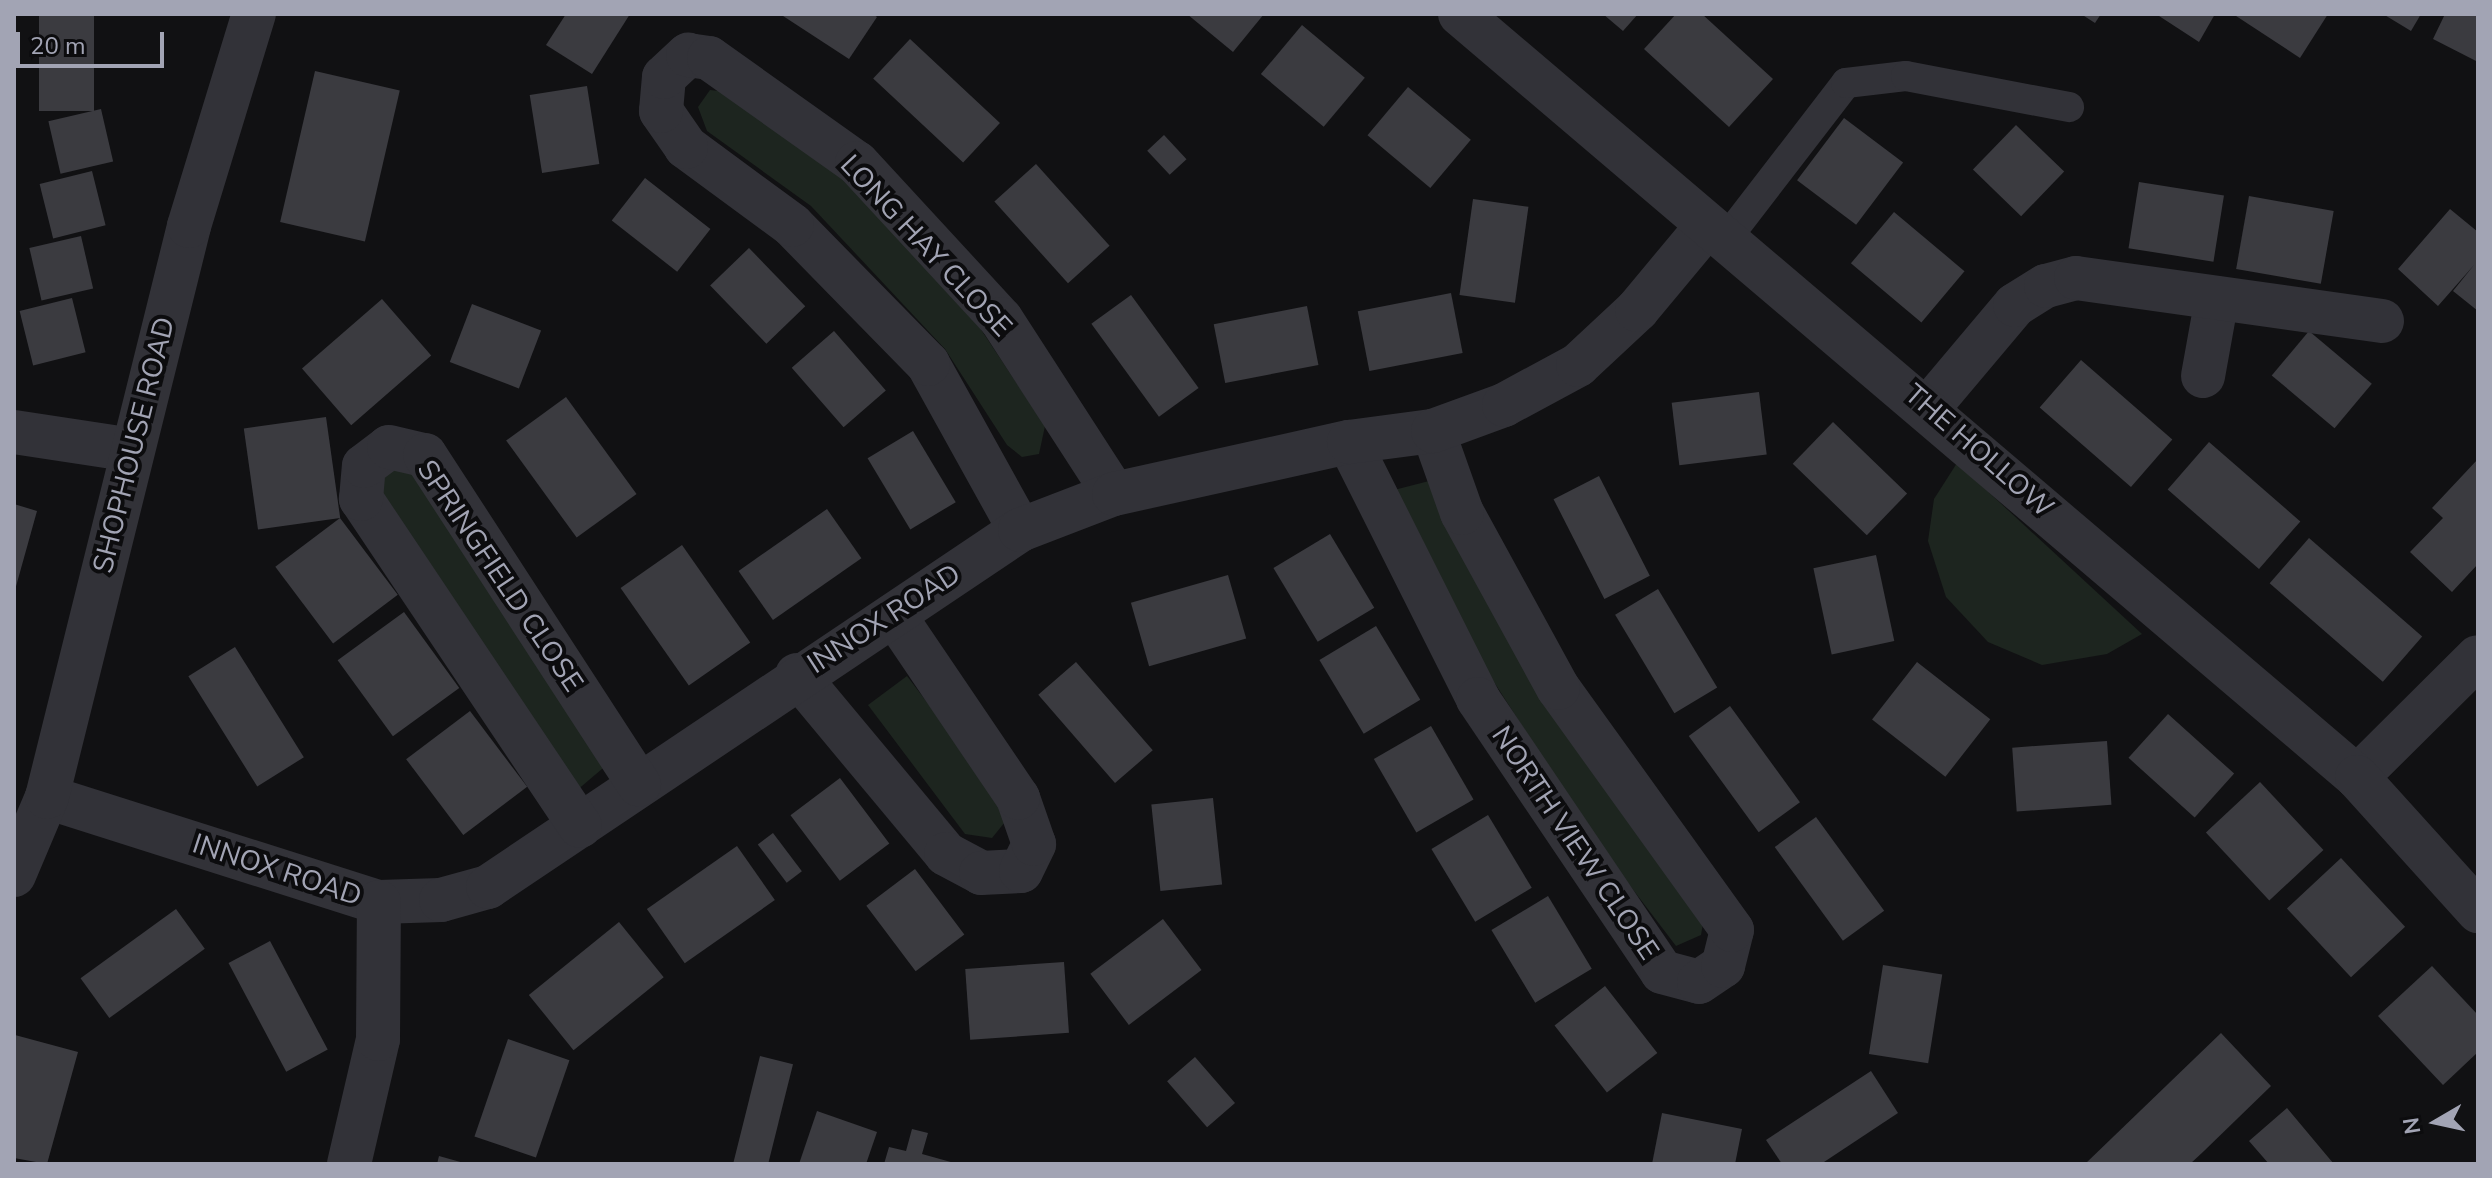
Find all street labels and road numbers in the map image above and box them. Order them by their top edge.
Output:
street label: LONG HAY CLOSE [833,148,1019,344]
street label: SHOPHOUSE ROAD [86,314,182,576]
street label: THE HOLLOW [1898,377,2060,525]
street label: SPRINGFIELD CLOSE [410,454,590,698]
street label: INNOX ROAD [801,557,967,681]
street label: NORTH VIEW CLOSE [1484,720,1666,966]
street label: INNOX ROAD [188,827,366,913]

